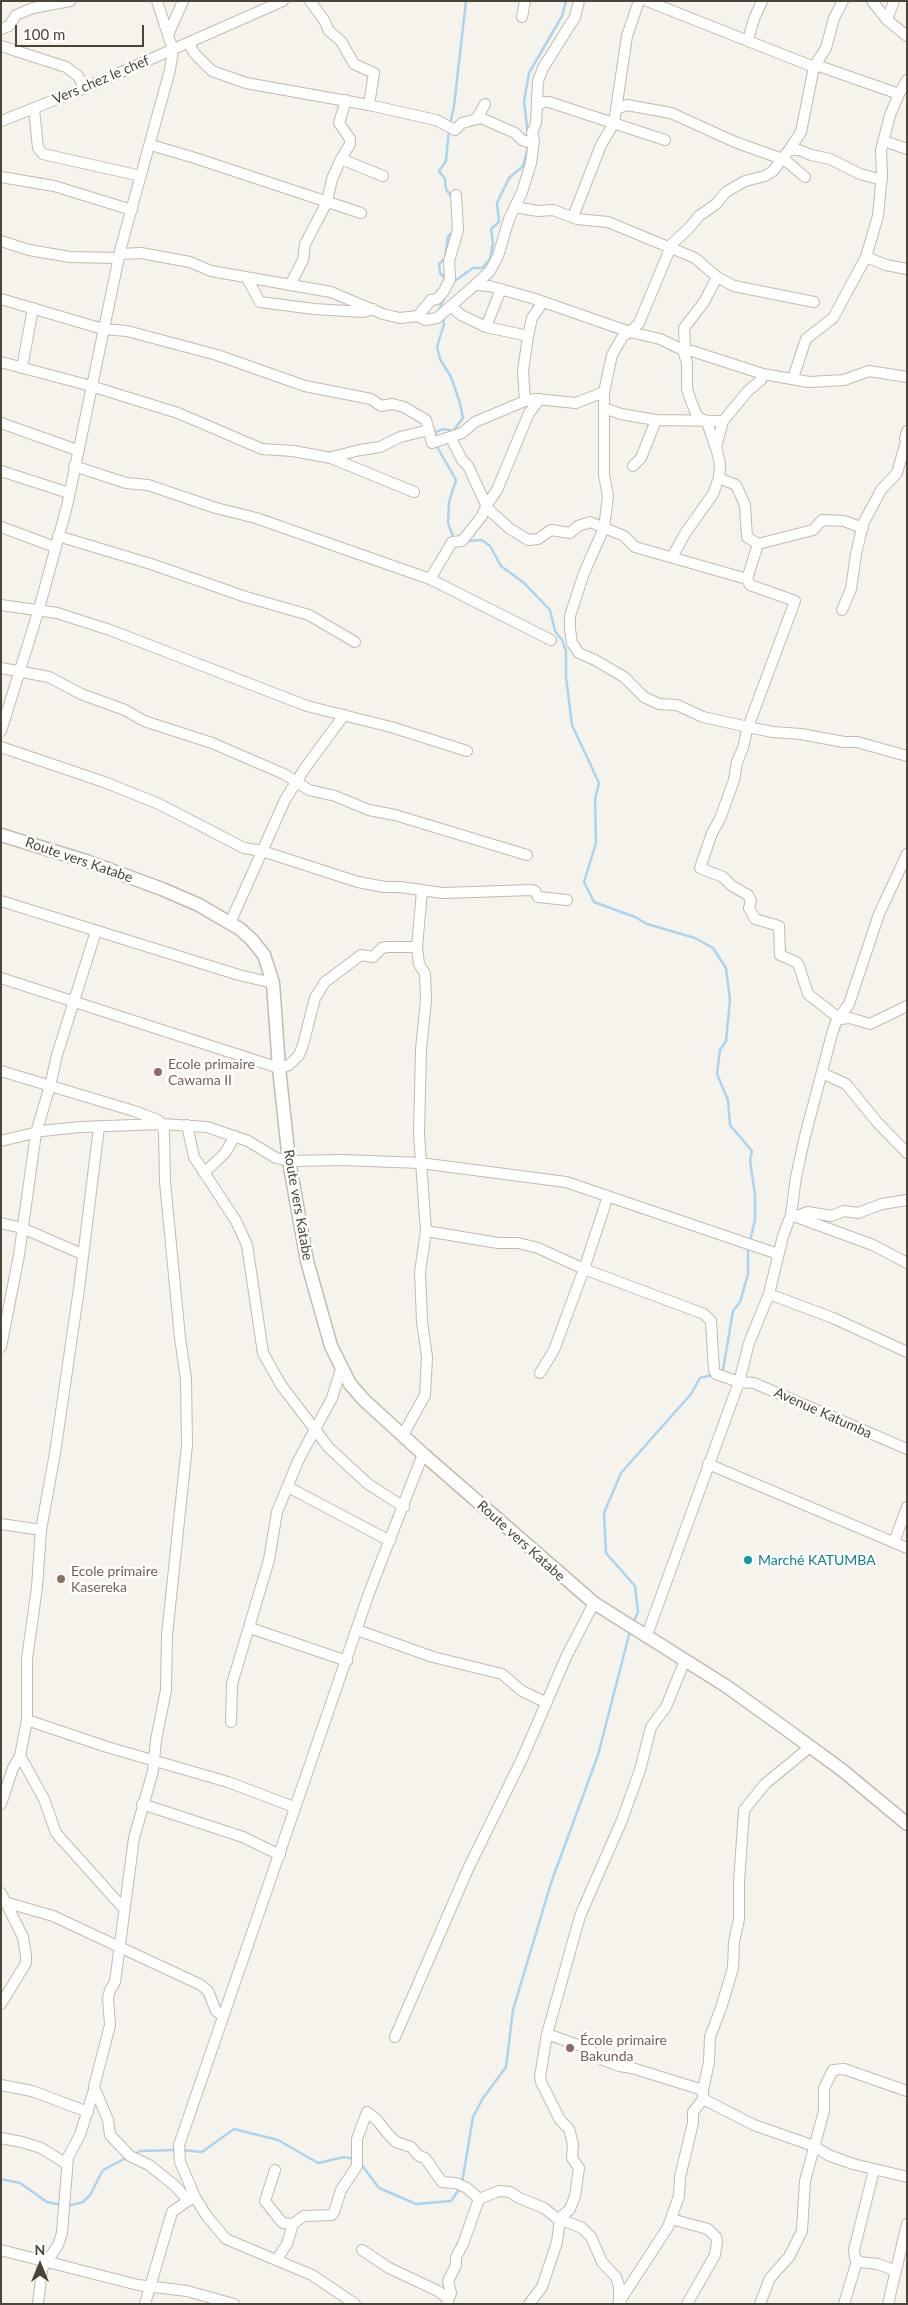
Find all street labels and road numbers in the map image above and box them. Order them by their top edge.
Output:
street label: Vers chez le chef [50,52,152,108]
street label: Route vers Katabe [23,834,135,886]
street label: Route vers Katabe [280,1148,316,1262]
street label: Avenue Katumba [772,1384,874,1442]
street label: Route vers Katabe [474,1497,568,1585]

